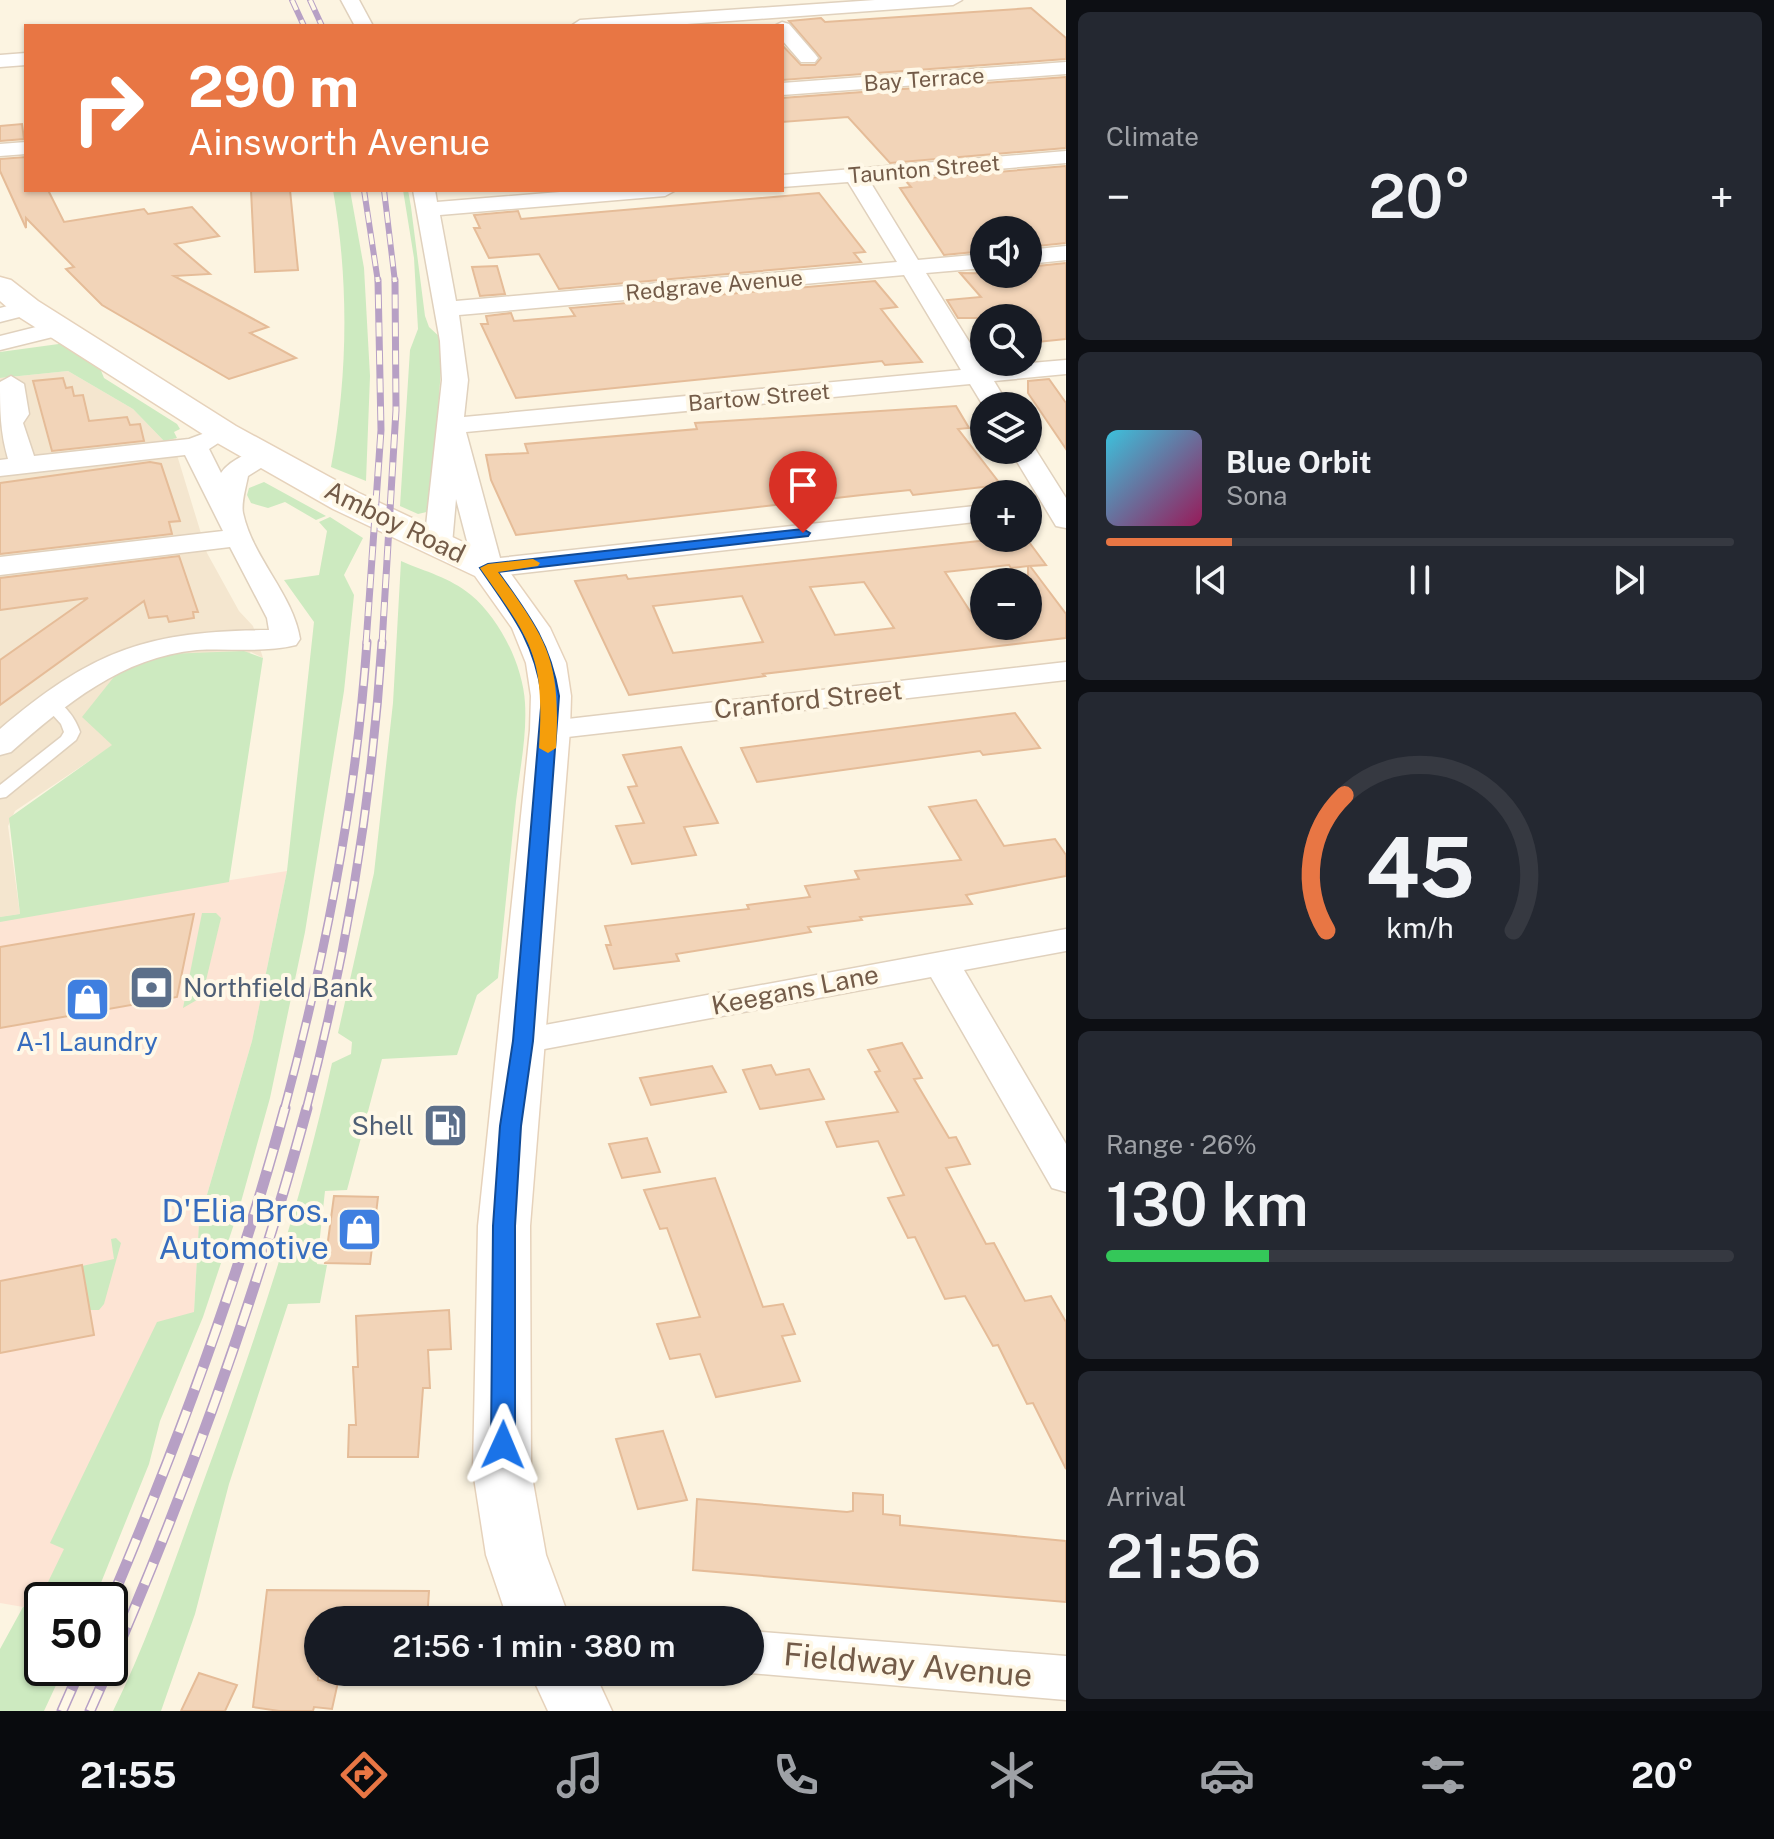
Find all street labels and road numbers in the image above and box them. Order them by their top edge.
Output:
street label: Bay Terrace [863,62,985,96]
street label: Taunton Street [847,149,1001,189]
street label: Redgrave Avenue [624,264,804,306]
street label: Bartow Street [687,378,831,416]
street label: Amboy Road [320,474,471,569]
street label: Cranford Street [712,674,904,725]
street label: Keegans Lane [709,958,881,1021]
street label: Fieldway Avenue [782,1635,1034,1694]

